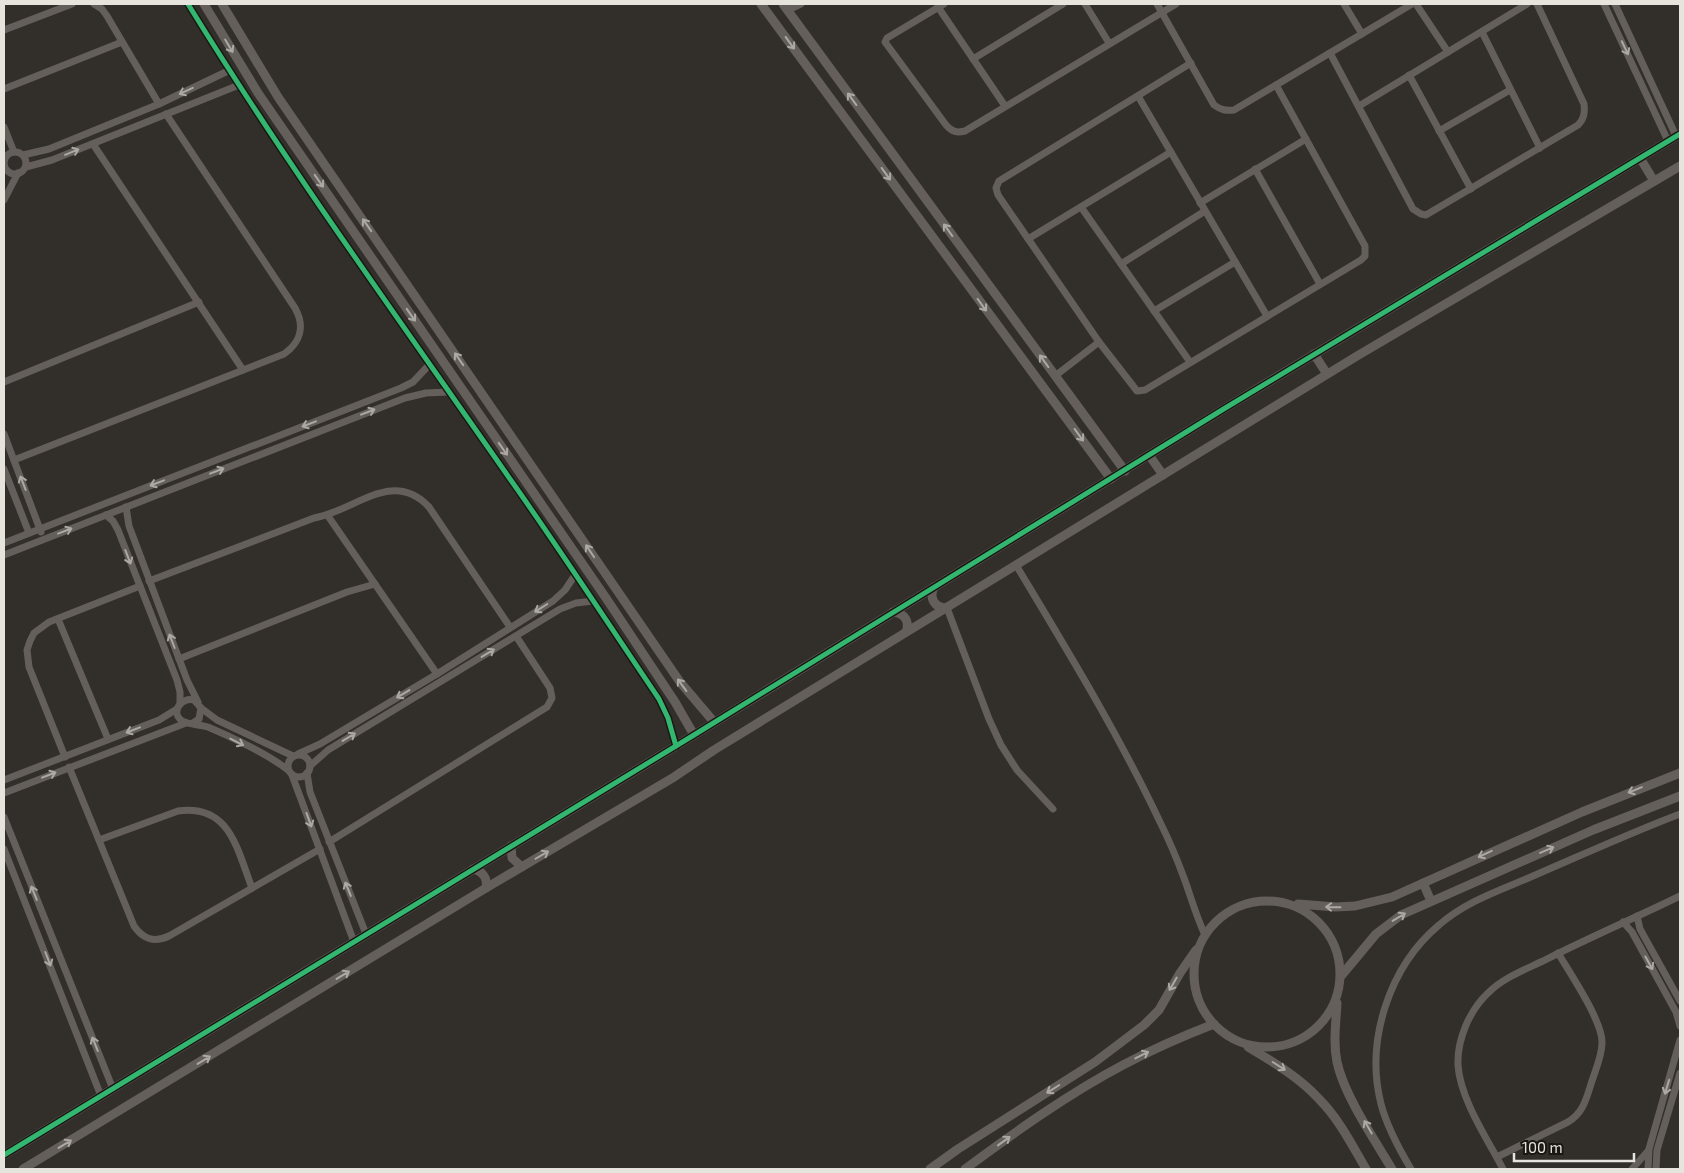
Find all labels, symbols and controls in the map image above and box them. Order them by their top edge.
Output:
one-way arrow [784,36,795,49]
one-way arrow [224,38,234,52]
one-way arrow [1621,40,1630,55]
one-way arrow [179,87,194,96]
one-way arrow [847,92,857,106]
one-way arrow [64,147,79,156]
one-way arrow [881,167,891,181]
one-way arrow [313,174,324,188]
one-way arrow [362,218,372,232]
one-way arrow [942,224,953,237]
one-way arrow [977,298,988,311]
one-way arrow [406,308,416,322]
one-way arrow [454,352,464,366]
one-way arrow [1039,354,1049,368]
one-way arrow [360,407,375,417]
one-way arrow [301,421,316,430]
one-way arrow [1074,428,1084,442]
one-way arrow [498,442,508,456]
one-way arrow [209,466,224,476]
one-way arrow [18,476,27,492]
one-way arrow [150,479,165,489]
one-way arrow [58,525,73,534]
one-way arrow [585,544,595,558]
one-way arrow [124,549,134,564]
one-way arrow [534,603,548,614]
one-way arrow [167,634,176,649]
one-way arrow [481,647,495,657]
one-way arrow [677,678,687,692]
one-way arrow [397,690,411,700]
one-way arrow [126,726,141,735]
one-way arrow [342,732,356,743]
one-way arrow [230,737,245,747]
one-way arrow [41,770,56,780]
one-way arrow [1628,786,1643,796]
one-way arrow [305,812,314,827]
one-way arrow [1539,845,1554,855]
one-way arrow [534,850,548,860]
one-way arrow [1478,850,1493,860]
one-way arrow [343,882,352,897]
one-way arrow [29,886,38,901]
one-way arrow [1326,902,1342,911]
one-way arrow [1392,911,1406,921]
one-way arrow [44,952,53,967]
one-way arrow [1645,955,1654,970]
one-way arrow [335,970,349,980]
one-way arrow [1168,977,1178,992]
one-way arrow [89,1036,98,1051]
one-way arrow [1134,1050,1149,1059]
one-way arrow [196,1054,210,1064]
one-way arrow [1271,1061,1285,1071]
one-way arrow [1661,1079,1671,1095]
one-way arrow [1046,1085,1060,1095]
one-way arrow [1362,1120,1372,1135]
scale bar [1514,1130,1634,1162]
one-way arrow [997,1136,1011,1146]
one-way arrow [57,1138,71,1148]
text: 100 m [1522,1138,1563,1156]

